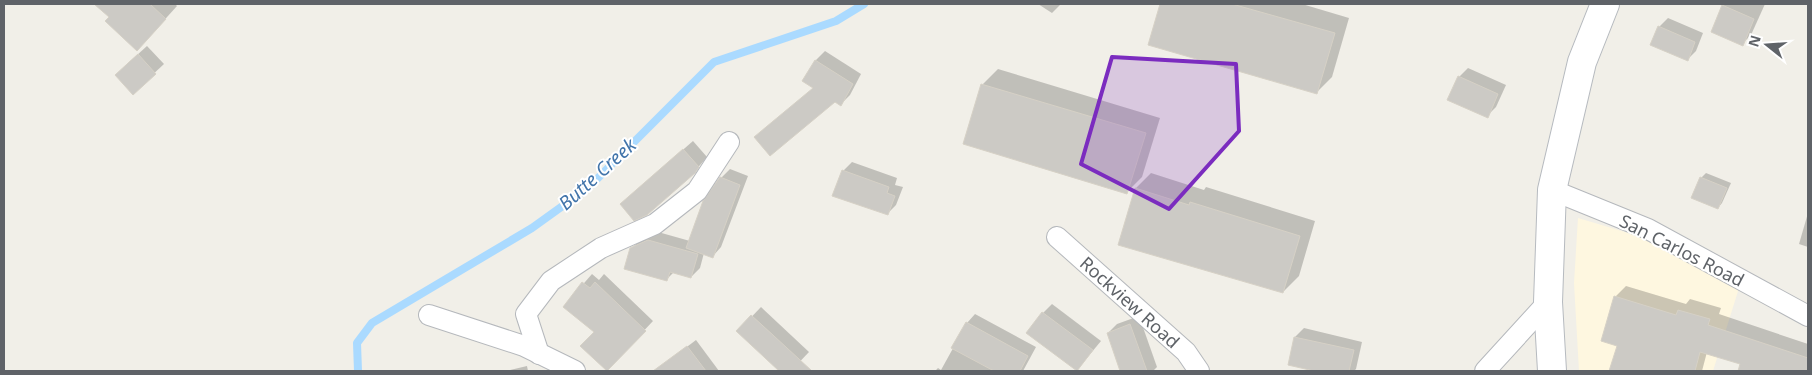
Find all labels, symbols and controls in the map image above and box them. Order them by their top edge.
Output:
north arrow [1742,20,1792,70]
text: N [1743,33,1765,49]
water label: Butte Creek [553,132,642,216]
street label: San Carlos Road [1616,208,1748,292]
street label: Rockview Road [1075,251,1185,353]

